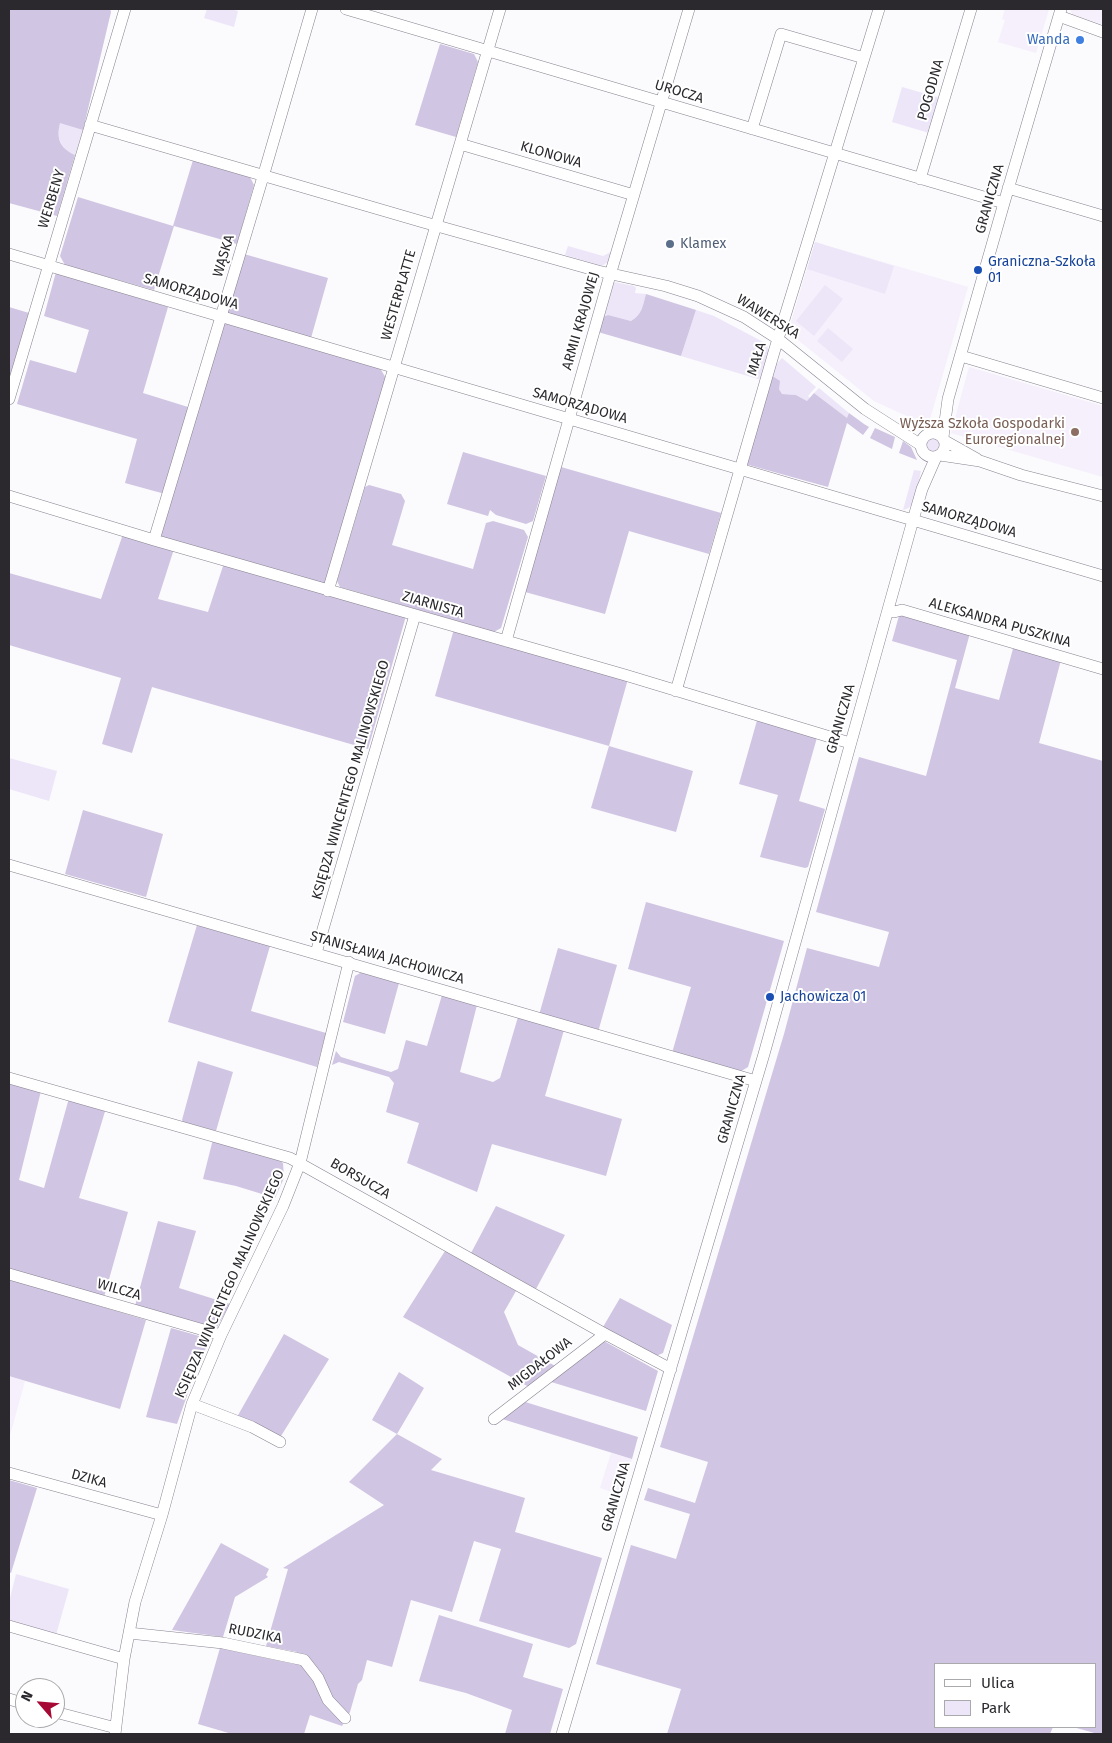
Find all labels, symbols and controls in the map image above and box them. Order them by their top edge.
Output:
place label: Wanda [1027,32,1070,48]
marker: Wanda [1074,34,1086,46]
street label: POGODNA [914,57,948,123]
street label: UROCZA [652,77,706,107]
street label: KLONOWA [518,138,584,172]
street label: GRANICZNA [972,162,1008,236]
street label: WERBENY [35,167,69,231]
street label: WĄSKA [210,233,238,279]
place label: Klamex [680,236,726,252]
marker: Klamex [664,238,676,250]
street label: WESTERPLATTE [378,248,420,342]
place label: Graniczna-Szkoła 01 [988,254,1096,286]
marker: Graniczna-Szkoła 01 [972,264,984,276]
street label: SAMORZĄDOWA [142,270,240,314]
street label: ARMII KRAJOWEJ [559,270,603,372]
street label: WAWERSKA [733,291,803,343]
street label: MAŁA [744,340,770,378]
street label: SAMORZĄDOWA [531,384,629,428]
place label: Wyższa Szkoła Gospodarki Euroregionalnej [900,416,1065,448]
marker: Wyższa Szkoła Gospodarki Euroregionalnej [1069,426,1081,438]
street label: SAMORZĄDOWA [920,498,1018,542]
street label: ZIARNISTA [400,588,466,622]
street label: ALEKSANDRA PUSZKINA [927,595,1073,651]
street label: KSIĘDZA WINCENTEGO MALINOWSKIEGO [309,658,393,902]
street label: GRANICZNA [823,682,859,756]
street label: STANISŁAWA JACHOWICZA [308,928,466,988]
place label: Jachowicza 01 [780,989,866,1005]
marker: Jachowicza 01 [764,991,776,1003]
street label: GRANICZNA [714,1072,750,1146]
street label: BORSUCZA [327,1155,393,1203]
street label: KSIĘDZA WINCENTEGO MALINOWSKIEGO [172,1167,288,1401]
street label: WILCZA [95,1276,143,1304]
street label: MIGDAŁOWA [505,1334,575,1394]
street label: GRANICZNA [598,1460,634,1534]
street label: DZIKA [69,1466,109,1492]
street label: RUDZIKA [227,1621,283,1647]
legend [934,1663,1097,1728]
text: Ulica [981,1674,1015,1692]
north arrow [15,1678,65,1728]
text: N [17,1688,37,1704]
text: Park [981,1699,1011,1717]

